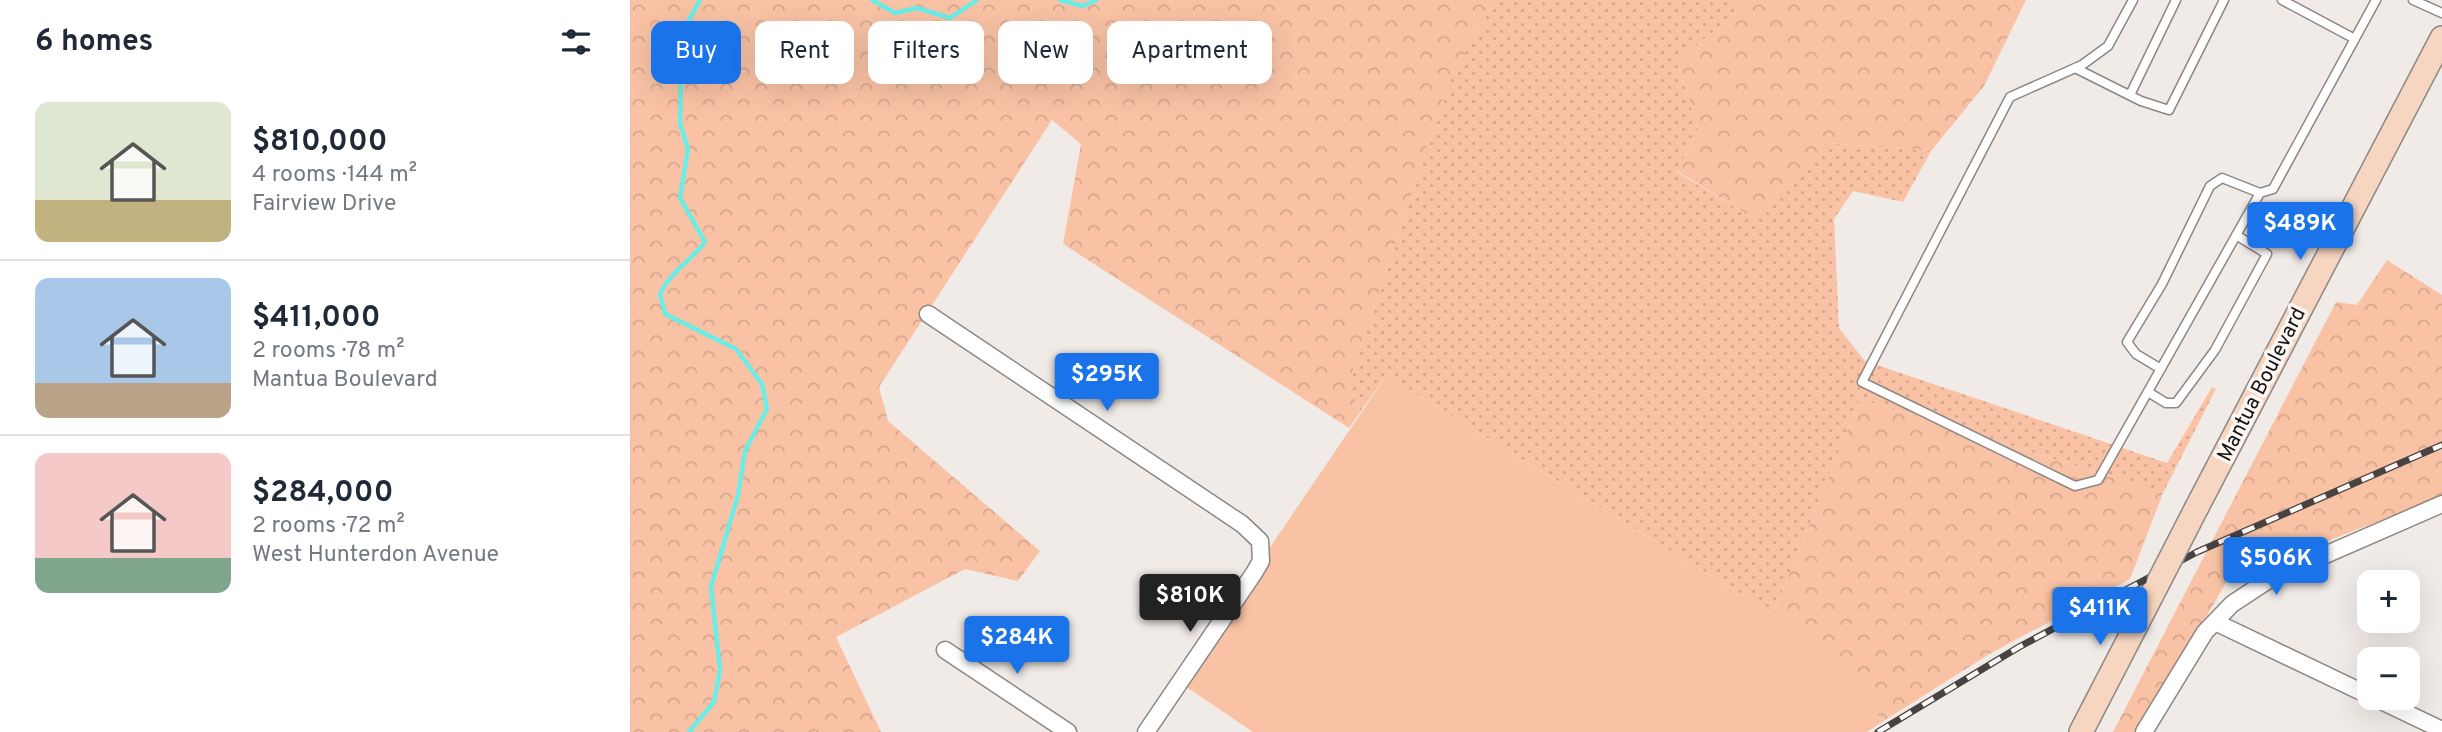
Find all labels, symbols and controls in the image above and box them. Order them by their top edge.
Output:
chip: Buy [651,21,741,84]
chip: Rent [755,21,854,84]
chip: Filters [868,21,984,84]
chip: New [998,21,1093,84]
chip: Apartment [1107,21,1272,84]
icon: filters [557,23,595,61]
text: 6 homes [35,24,153,61]
text: $810,000 [252,124,388,161]
icon: home [91,130,175,214]
text: 4 rooms · 144 m² [252,161,417,190]
text: Fairview Drive [252,190,396,219]
pin: $489K [2251,202,2349,262]
text: $489K [2263,210,2337,239]
text: $411,000 [252,300,381,337]
street label: Mantua Boulevard [2212,303,2313,466]
icon: home [91,306,175,390]
text: 2 rooms · 78 m² [252,337,405,366]
pin: $295K [1058,354,1156,413]
text: $295K [1071,361,1143,390]
text: Mantua Boulevard [252,366,438,395]
text: $284,000 [252,475,393,512]
icon: home [91,481,175,565]
text: 2 rooms · 72 m² [252,512,405,541]
pin: $506K [2227,538,2325,597]
text: West Hunterdon Avenue [252,541,499,570]
text: $506K [2239,545,2313,574]
map controls [2357,570,2420,710]
button: + [2357,570,2420,633]
pin: $810K [1141,574,1239,634]
text: $810K [1156,582,1224,611]
pin: $411K [2051,588,2149,647]
text: $411K [2068,595,2132,624]
pin: $284K [968,616,1066,676]
text: $284K [980,624,1054,653]
button: − [2357,647,2420,710]

